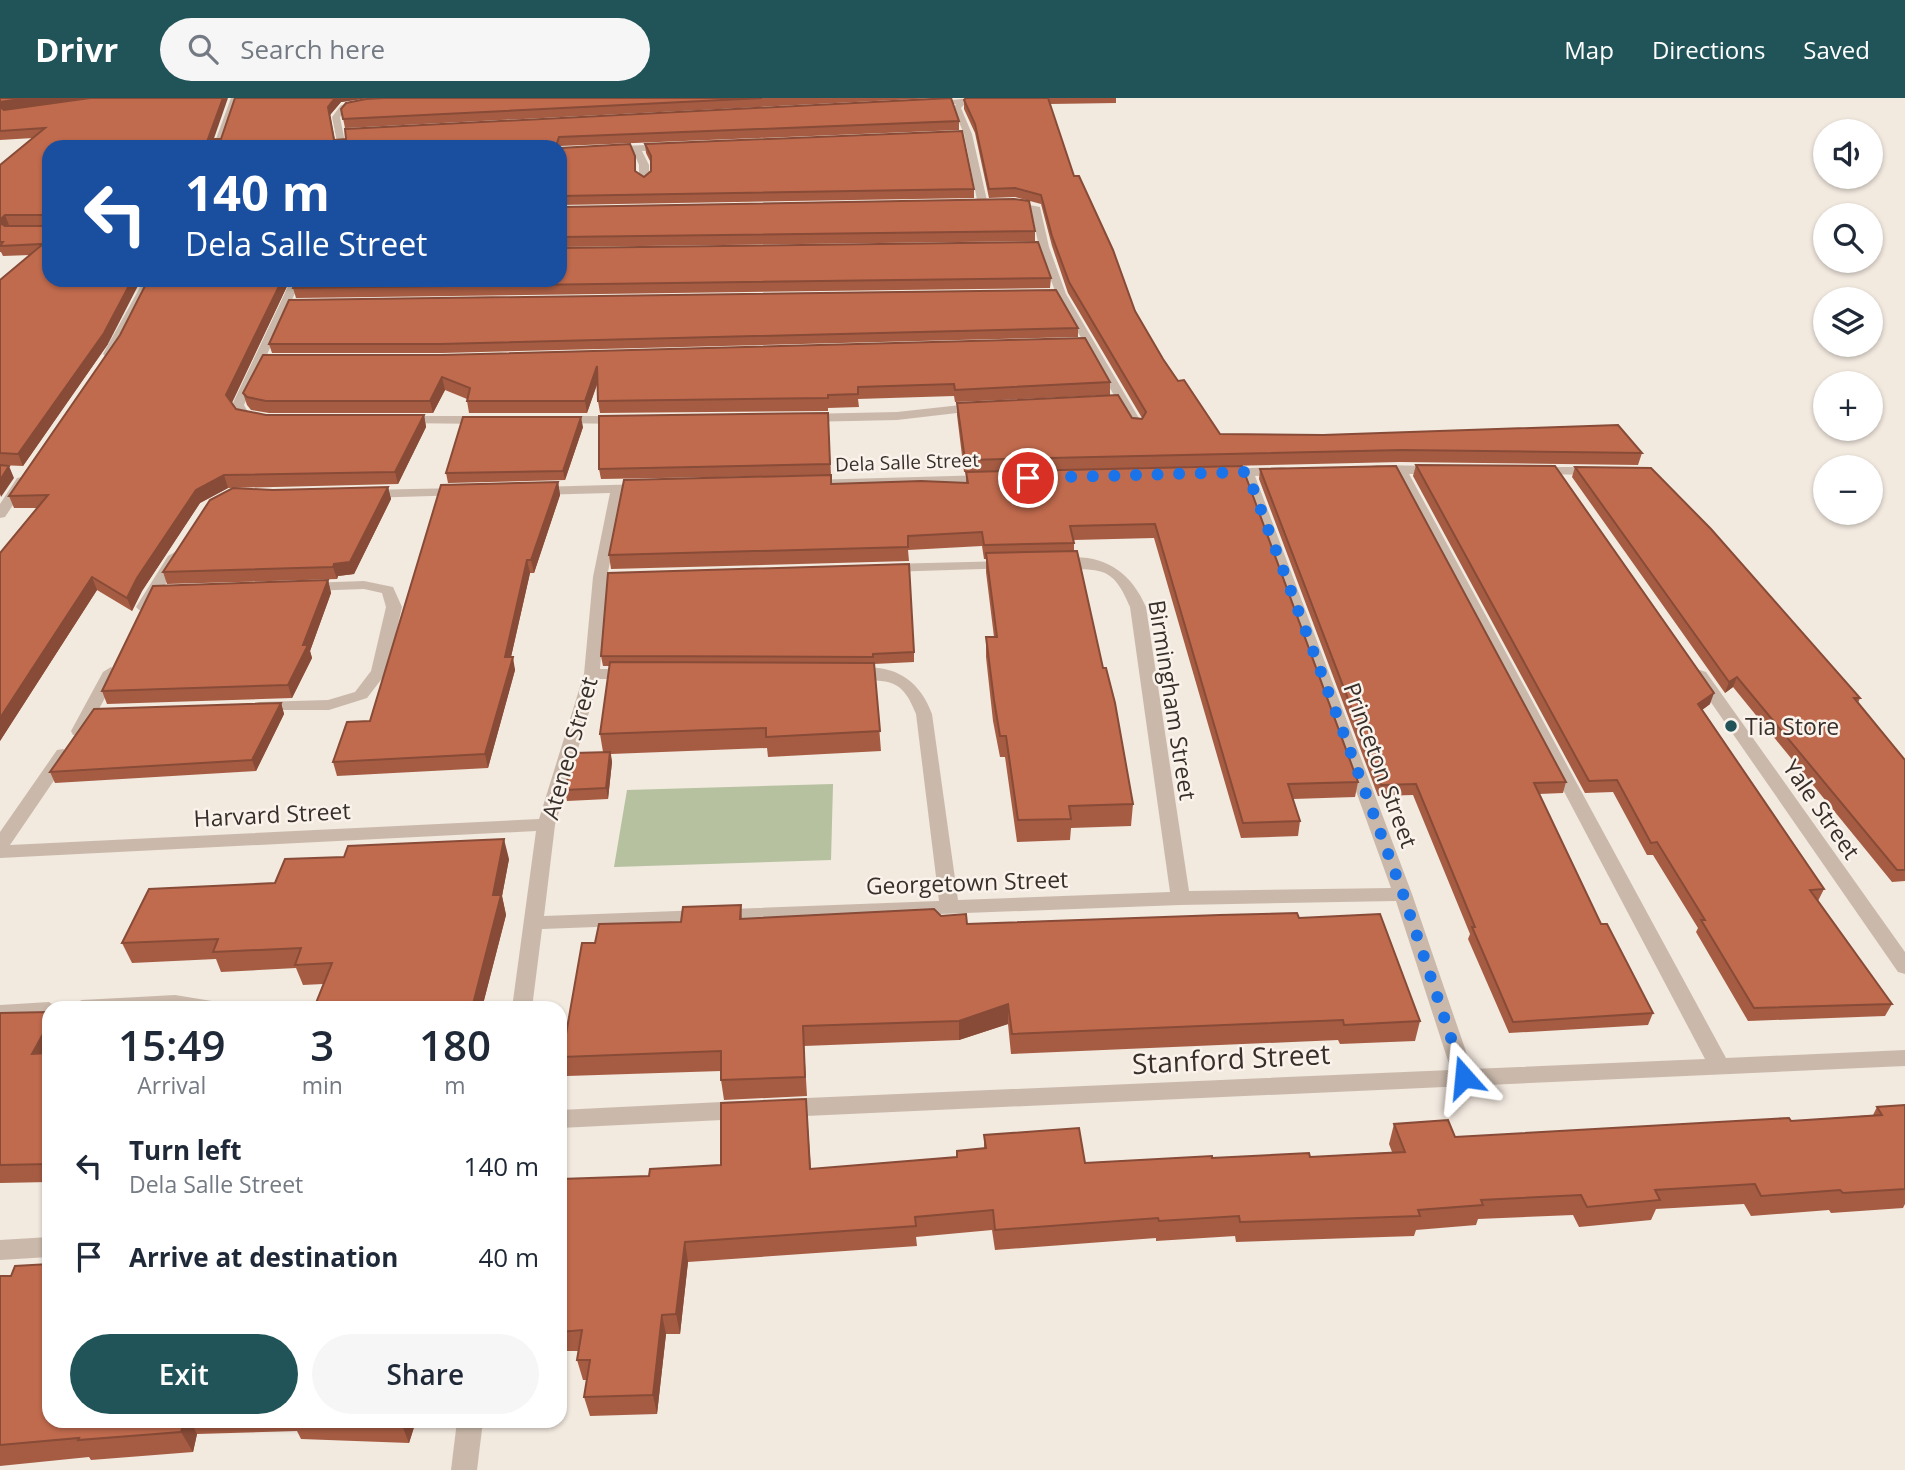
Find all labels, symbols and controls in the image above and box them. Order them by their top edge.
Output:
search box [160,18,650,81]
text: Drivr [35,27,118,72]
icon: search [184,30,222,68]
text: Search here [240,31,385,67]
text: Map [1564,33,1614,66]
text: Directions [1652,33,1765,66]
text: Saved [1803,33,1870,66]
map controls [1813,119,1883,525]
button: sound [1813,119,1883,189]
text: 140 m [185,159,330,225]
icon: left [70,168,161,259]
button: search [1813,203,1883,273]
text: Dela Salle Street [185,222,428,265]
button: layers [1813,287,1883,357]
button: + [1813,371,1883,441]
street label: Dela Salle Street [835,446,980,478]
pin [998,448,1058,508]
button: − [1813,455,1883,525]
icon: arrive [1009,459,1047,497]
street label: Birmingham Street [1141,598,1205,802]
street label: Ateneo Street [533,673,605,823]
street label: Princeton Street [1336,678,1426,852]
place label: Tia Store [1745,710,1839,742]
marker: Tia Store [1723,718,1739,734]
street label: Yale Street [1776,753,1868,865]
street label: Harvard Street [193,794,351,834]
street label: Georgetown Street [865,862,1069,902]
text: 15:49 [118,1016,226,1073]
text: 3 [310,1016,334,1073]
text: 180 [419,1016,491,1073]
street label: Stanford Street [1131,1034,1331,1082]
position arrow [1427,1040,1501,1114]
text: Arrival [137,1069,206,1101]
text: min [302,1069,343,1101]
text: m [444,1069,466,1101]
text: Turn left [129,1132,241,1168]
icon: left [70,1147,108,1185]
text: 140 m [464,1148,539,1184]
text: Dela Salle Street [129,1168,303,1200]
icon: arrive [70,1238,108,1276]
text: Arrive at destination [129,1239,398,1275]
text: 40 m [478,1239,539,1275]
button: Exit [70,1334,298,1414]
button: Share [312,1334,539,1414]

